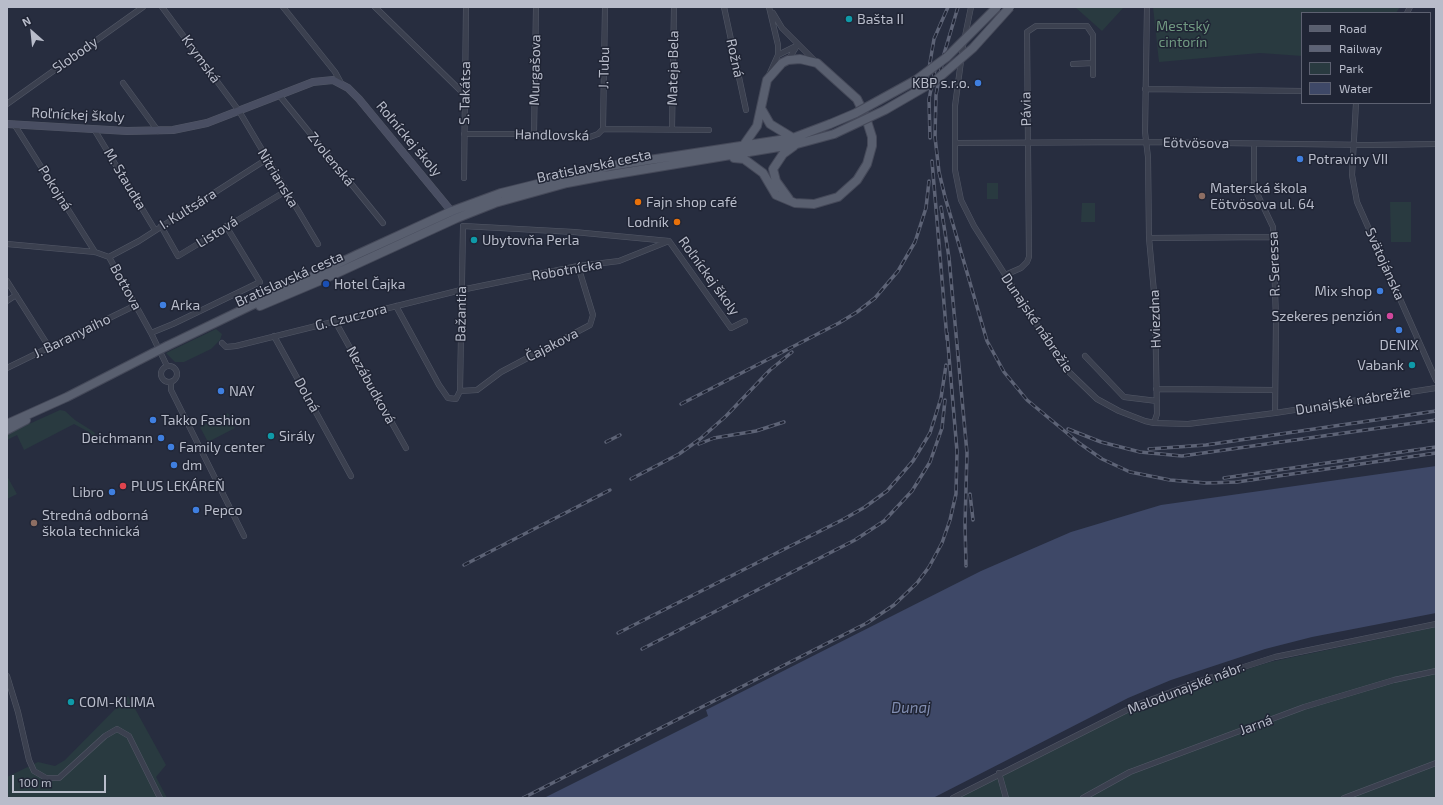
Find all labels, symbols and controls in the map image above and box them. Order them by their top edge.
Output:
place label: Bašta II [857,11,904,27]
north arrow [12,12,52,52]
legend [1301,12,1431,104]
text: N [20,13,33,28]
marker: Bašta II [844,14,854,24]
park label: Mestský cintorín [1156,18,1210,50]
text: Road [1339,21,1367,35]
street label: Mateja Bela [664,30,682,106]
street label: Krymská [178,32,224,86]
street label: Slobody [49,33,101,77]
street label: Murgašova [526,34,544,106]
street label: Rožná [723,37,747,79]
text: Railway [1339,41,1382,55]
street label: J. Tubu [595,47,613,89]
street label: S. Takátsa [456,61,474,125]
text: Park [1339,61,1364,75]
place label: KBP s.r.o. [912,75,970,91]
marker: KBP s.r.o. [973,78,983,88]
text: Water [1339,81,1373,95]
street label: Pávia [1017,92,1035,126]
street label: Roľníckej školy [373,98,445,180]
street label: Roľníckej školy [31,104,125,126]
street label: Handlovská [515,126,589,144]
street label: Zvolenská [304,129,358,189]
street label: Eötvösova [1163,134,1229,152]
street label: M. Staudta [100,145,150,213]
street label: Nitrianska [254,146,302,210]
street label: Bratislavská cesta [535,146,653,186]
place label: Potraviny VII [1308,151,1388,167]
marker: Potraviny VII [1295,154,1305,164]
street label: Pokojná [35,162,75,214]
place label: Materská škola Eötvösova ul. 64 [1210,180,1315,212]
street label: I. Kultsára [157,185,219,233]
marker: Materská škola Eötvösova ul. 64 [1197,191,1207,201]
place label: Fajn shop café [646,194,737,210]
marker: Fajn shop café [633,197,643,207]
street label: Listová [193,213,241,251]
place label: Lodník [627,214,669,230]
marker: Lodník [672,217,682,227]
street label: Svätojánska [1362,225,1408,303]
street label: R. Seressa [1264,231,1284,297]
place label: Ubytovňa Perla [482,232,579,248]
street label: Roľníckej školy [675,233,743,319]
marker: Ubytovňa Perla [469,235,479,245]
street label: Bratislavská cesta [232,248,346,310]
street label: Robotnícka [531,256,603,284]
street label: Bottova [106,261,146,313]
street label: Dunajské nábrežie [998,270,1076,376]
place label: Hotel Čajka [334,276,405,292]
marker: Hotel Čajka [321,279,331,289]
place label: Mix shop [1314,283,1372,299]
street label: Bažantia [452,286,470,342]
marker: Mix shop [1375,286,1385,296]
street label: Hviezdna [1146,289,1164,349]
place label: Arka [171,297,200,313]
marker: Arka [158,300,168,310]
street label: G. Czuczora [313,300,389,334]
place label: Szekeres penzión [1271,308,1382,324]
street label: J. Baranyaiho [31,310,113,362]
marker: Szekeres penzión [1385,311,1395,321]
street label: Čajakova [523,325,581,365]
marker: DENIX [1394,325,1404,335]
place label: DENIX [1379,337,1419,353]
street label: Nezábudková [343,343,399,427]
place label: Vabank [1357,357,1404,373]
marker: Vabank [1407,360,1417,370]
street label: Dolná [291,375,323,415]
place label: NAY [229,383,255,399]
street label: Dunajské nábrežie [1294,384,1412,418]
marker: NAY [216,386,226,396]
place label: Takko Fashion [161,412,250,428]
marker: Takko Fashion [148,415,158,425]
place label: Sirály [279,428,315,444]
place label: Deichmann [82,430,153,446]
marker: Sirály [266,431,276,441]
marker: Deichmann [156,433,166,443]
place label: Family center [179,439,265,455]
marker: Family center [166,442,176,452]
place label: dm [182,457,202,473]
marker: dm [169,460,179,470]
place label: PLUS LEKÁREŇ [131,478,225,494]
marker: PLUS LEKÁREŇ [118,481,128,491]
place label: Libro [72,484,104,500]
marker: Libro [107,487,117,497]
place label: Pepco [204,502,242,518]
marker: Pepco [191,505,201,515]
place label: Stredná odborná škola technická [42,507,148,540]
marker: Stredná odborná škola technická [29,518,39,528]
street label: Malodunajské nábr. [1125,658,1247,718]
place label: COM-KLIMA [79,694,155,710]
marker: COM-KLIMA [66,697,76,707]
water label: Dunaj [891,699,931,717]
street label: Jarná [1237,711,1275,739]
scale bar [14,767,108,793]
text: 100 m [19,775,51,789]

